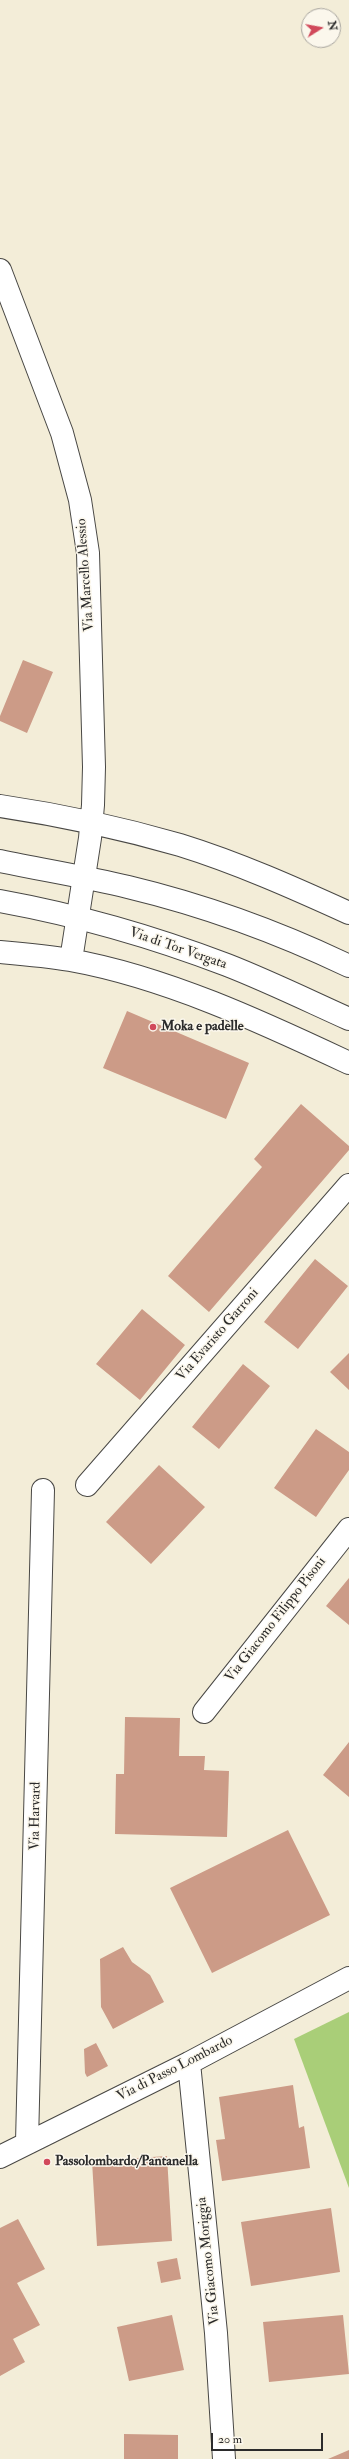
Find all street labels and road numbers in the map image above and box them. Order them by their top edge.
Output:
street label: Via Marcello Alessio [74,518,98,632]
street label: Via di Tor Vergata [127,924,229,974]
street label: Via Evaristo Garroni [173,1285,263,1385]
street label: Via Giacomo Filippo Pisoni [222,1554,330,1686]
street label: Via Harvard [27,1782,45,1850]
street label: Via di Passo Lombardo [114,2032,236,2106]
street label: Via Giacomo Moriggia [194,2196,224,2326]

